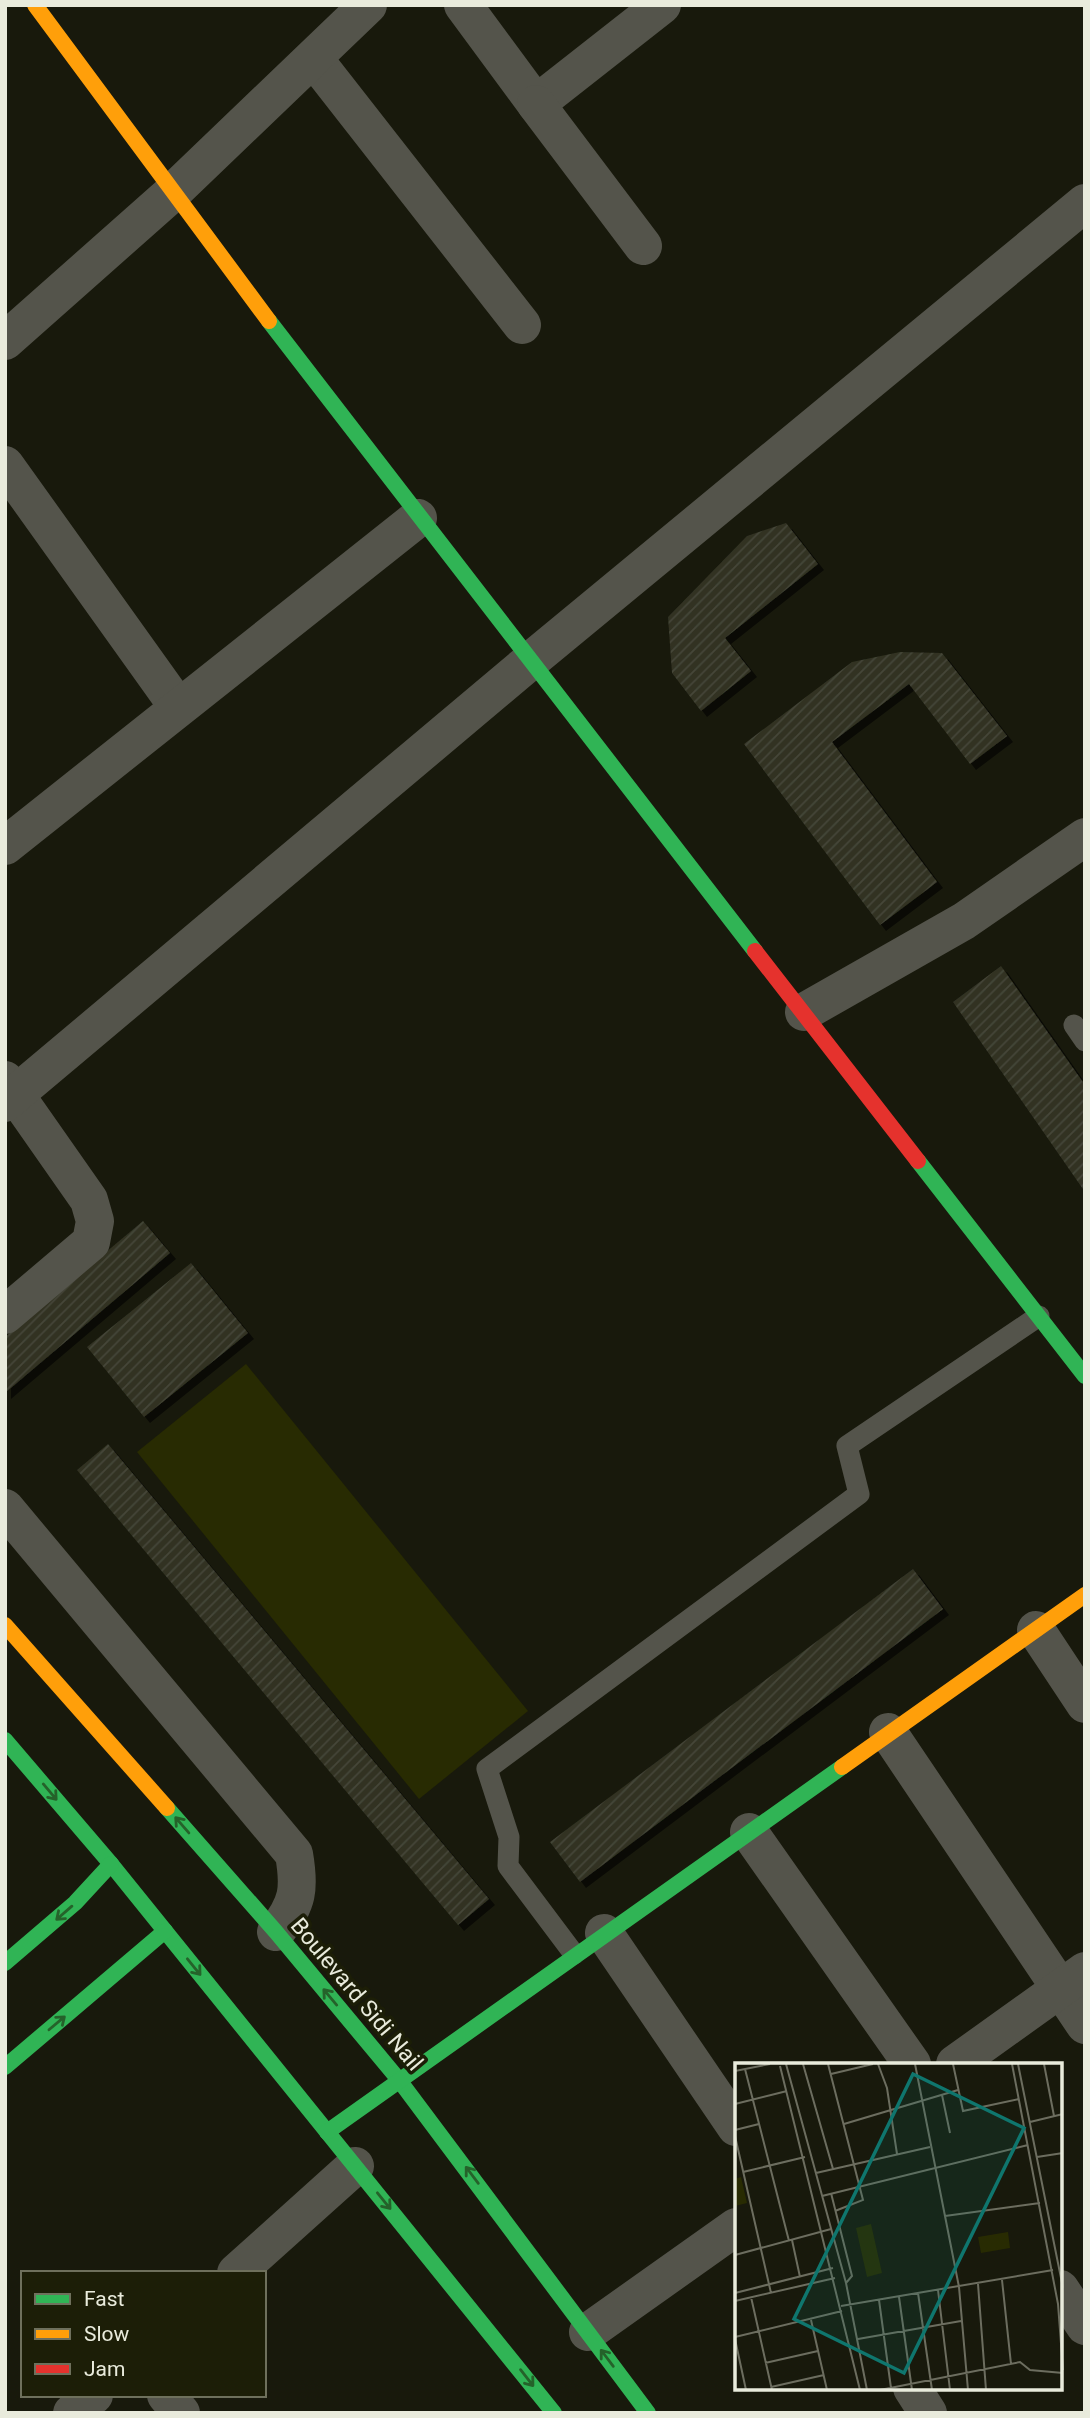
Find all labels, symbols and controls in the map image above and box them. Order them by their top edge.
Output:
one-way arrow [42,1782,58,1800]
one-way arrow [174,1816,190,1834]
one-way arrow [55,1905,73,1921]
street label: Boulevard Sidi Nail [285,1912,428,2076]
one-way arrow [187,1958,202,1976]
one-way arrow [323,1989,338,2007]
one-way arrow [48,2015,66,2031]
inset map [735,2063,1062,2390]
one-way arrow [464,2167,479,2185]
one-way arrow [376,2191,392,2209]
legend [21,2271,266,2397]
text: Fast [84,2287,125,2311]
text: Slow [84,2322,130,2346]
one-way arrow [600,2349,615,2368]
text: Jam [84,2357,125,2381]
one-way arrow [519,2368,535,2386]

